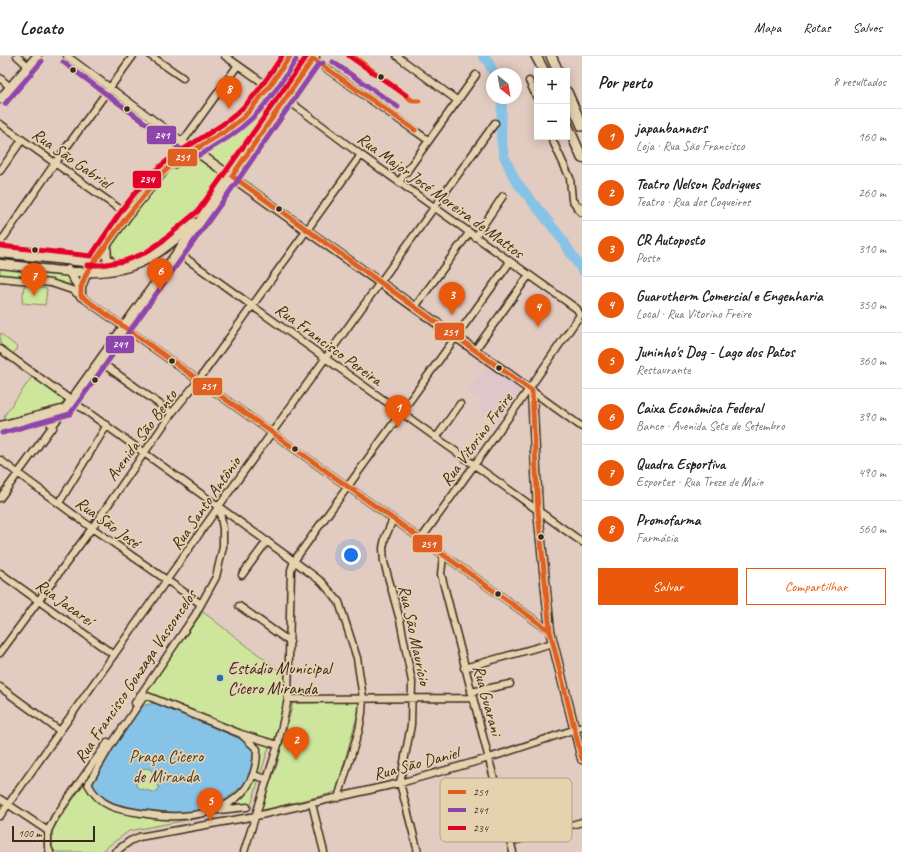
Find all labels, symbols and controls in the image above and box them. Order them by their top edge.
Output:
text: Locato [20,16,63,40]
text: Mapa [754,19,781,36]
text: Rotas [803,19,831,36]
text: Salvos [853,19,882,36]
unlabelled marker [68,65,78,75]
north arrow [486,68,522,104]
map controls [534,68,570,140]
button: + [534,68,570,104]
unlabelled marker [376,72,386,82]
text: Por perto [598,72,652,93]
text: 8 resultados [833,74,886,90]
pin: 8 [216,76,242,109]
unlabelled marker [122,104,132,114]
button: − [534,104,570,140]
text: japanbanners [636,119,707,138]
street label: Rua São Gabriel [28,123,118,195]
line badge: 241 [146,125,177,145]
text: 241 [155,128,170,142]
street label: Rua Major José Moreira de Mattos [353,128,530,264]
text: 1 [608,129,614,145]
text: 160 m [858,129,886,145]
text: Loja · Rua São Francisco [636,138,745,154]
line badge: 251 [167,148,198,167]
text: 251 [175,150,190,164]
line badge: 234 [132,170,162,189]
text: 234 [140,172,156,186]
text: Teatro Nelson Rodrigues [636,175,760,194]
text: 2 [608,185,614,201]
text: 260 m [858,185,886,201]
text: Teatro · Rua dos Coqueiros [636,194,750,210]
unlabelled marker [274,204,284,214]
text: CR Autoposto [636,231,704,250]
text: 3 [608,241,614,257]
text: 310 m [858,241,886,257]
unlabelled marker [30,245,40,255]
text: Posto [636,250,660,266]
pin: 6 [147,258,173,291]
pin: 7 [21,263,47,296]
pin: 3 [439,282,465,315]
text: Guarutherm Comercial e Engenharia [636,287,823,306]
pin: 4 [525,294,551,327]
text: 4 [608,297,614,313]
text: 350 m [858,297,886,313]
street label: Rua Francisco Pereira [271,299,388,391]
text: Local · Rua Vitorino Freire [636,306,751,322]
line badge: 251 [434,322,465,341]
text: 251 [443,325,458,339]
line badge: 241 [105,335,135,354]
text: 241 [113,337,128,351]
text: Juninho's Dog - Lago dos Patos [636,343,794,362]
text: 5 [608,353,614,369]
text: 360 m [858,353,886,369]
unlabelled marker [167,356,177,366]
text: Restaurante [636,362,691,378]
unlabelled marker [494,363,504,373]
unlabelled marker [90,375,100,385]
line badge: 251 [192,377,223,396]
text: 251 [201,379,216,393]
street label: Avenida São Bento [101,385,182,485]
street label: Rua Vitorino Freire [436,387,518,490]
pin: 1 [385,395,411,428]
text: Caixa Econômica Federal [636,399,763,418]
text: 6 [608,409,614,425]
text: 390 m [858,409,886,425]
text: Banco · Avenida Sete de Setembro [636,418,784,434]
unlabelled marker [290,444,300,454]
street label: Rua Santo Antônio [166,451,246,554]
text: Quadra Esportiva [636,455,725,474]
text: 7 [608,465,614,481]
text: 490 m [858,465,886,481]
text: Esportes · Rua Treze de Maio [636,474,763,490]
street label: Rua São José [72,492,146,554]
text: Promofarma [636,511,701,530]
text: 8 [608,521,614,537]
text: 560 m [858,521,886,537]
text: Farmácia [636,530,678,546]
unlabelled marker [536,532,546,542]
line badge: 251 [412,534,443,553]
text: 251 [421,537,436,551]
your location [341,545,361,565]
button: Salvar [598,568,738,605]
button: Compartilhar [746,568,886,605]
street label: Rua Jacareí [32,574,101,633]
street label: Rua São Maurício [394,583,436,689]
street label: Rua Francisco Gonzaga Vasconcelos [70,585,202,767]
unlabelled marker [493,589,503,599]
place label: Estádio Municipal Cícero Miranda [228,658,334,699]
street label: Rua Guarani [468,663,508,740]
marker: Estádio Municipal Cícero Miranda [215,673,225,683]
pin: 2 [283,727,309,760]
street label: Rua São Daniel [371,741,464,785]
park label: Praça Cícero de Miranda [129,746,205,787]
legend [440,778,572,842]
text: 251 [473,785,489,799]
pin: 5 [197,788,223,821]
text: 241 [473,803,489,817]
text: 234 [473,821,489,835]
scale bar [12,824,95,843]
text: 100 m [18,826,42,840]

